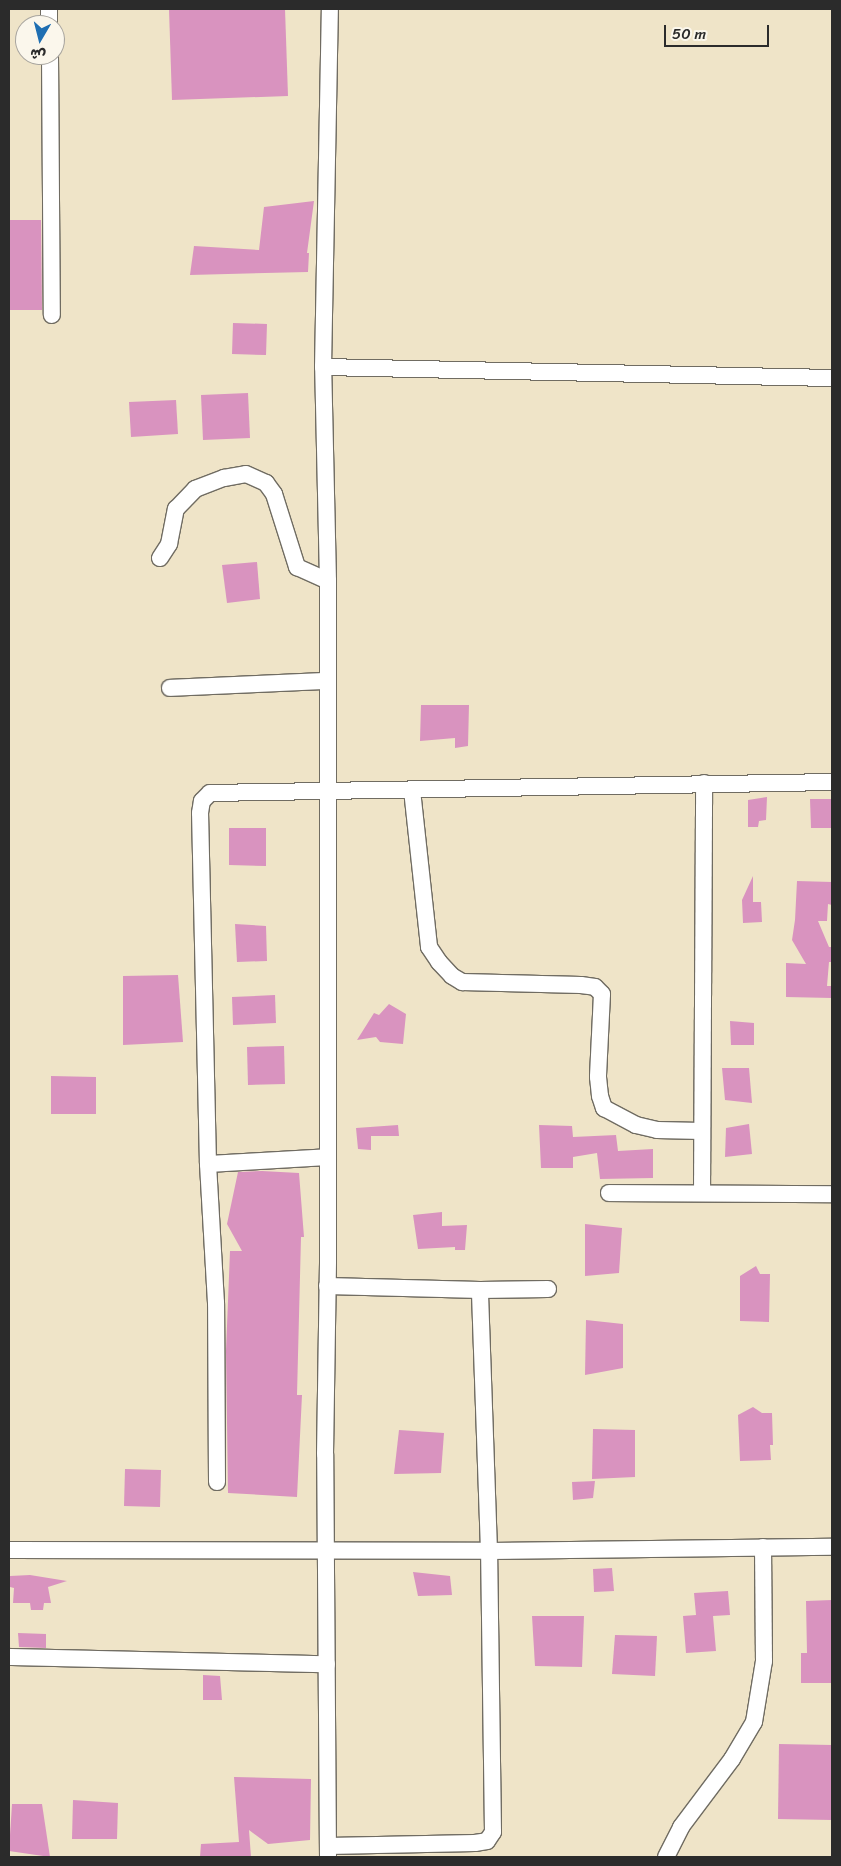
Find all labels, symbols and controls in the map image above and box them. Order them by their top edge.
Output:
north arrow [15,15,65,65]
scale bar [666,15,771,47]
text: 50 m [672,21,706,47]
text: ش [29,41,47,68]

